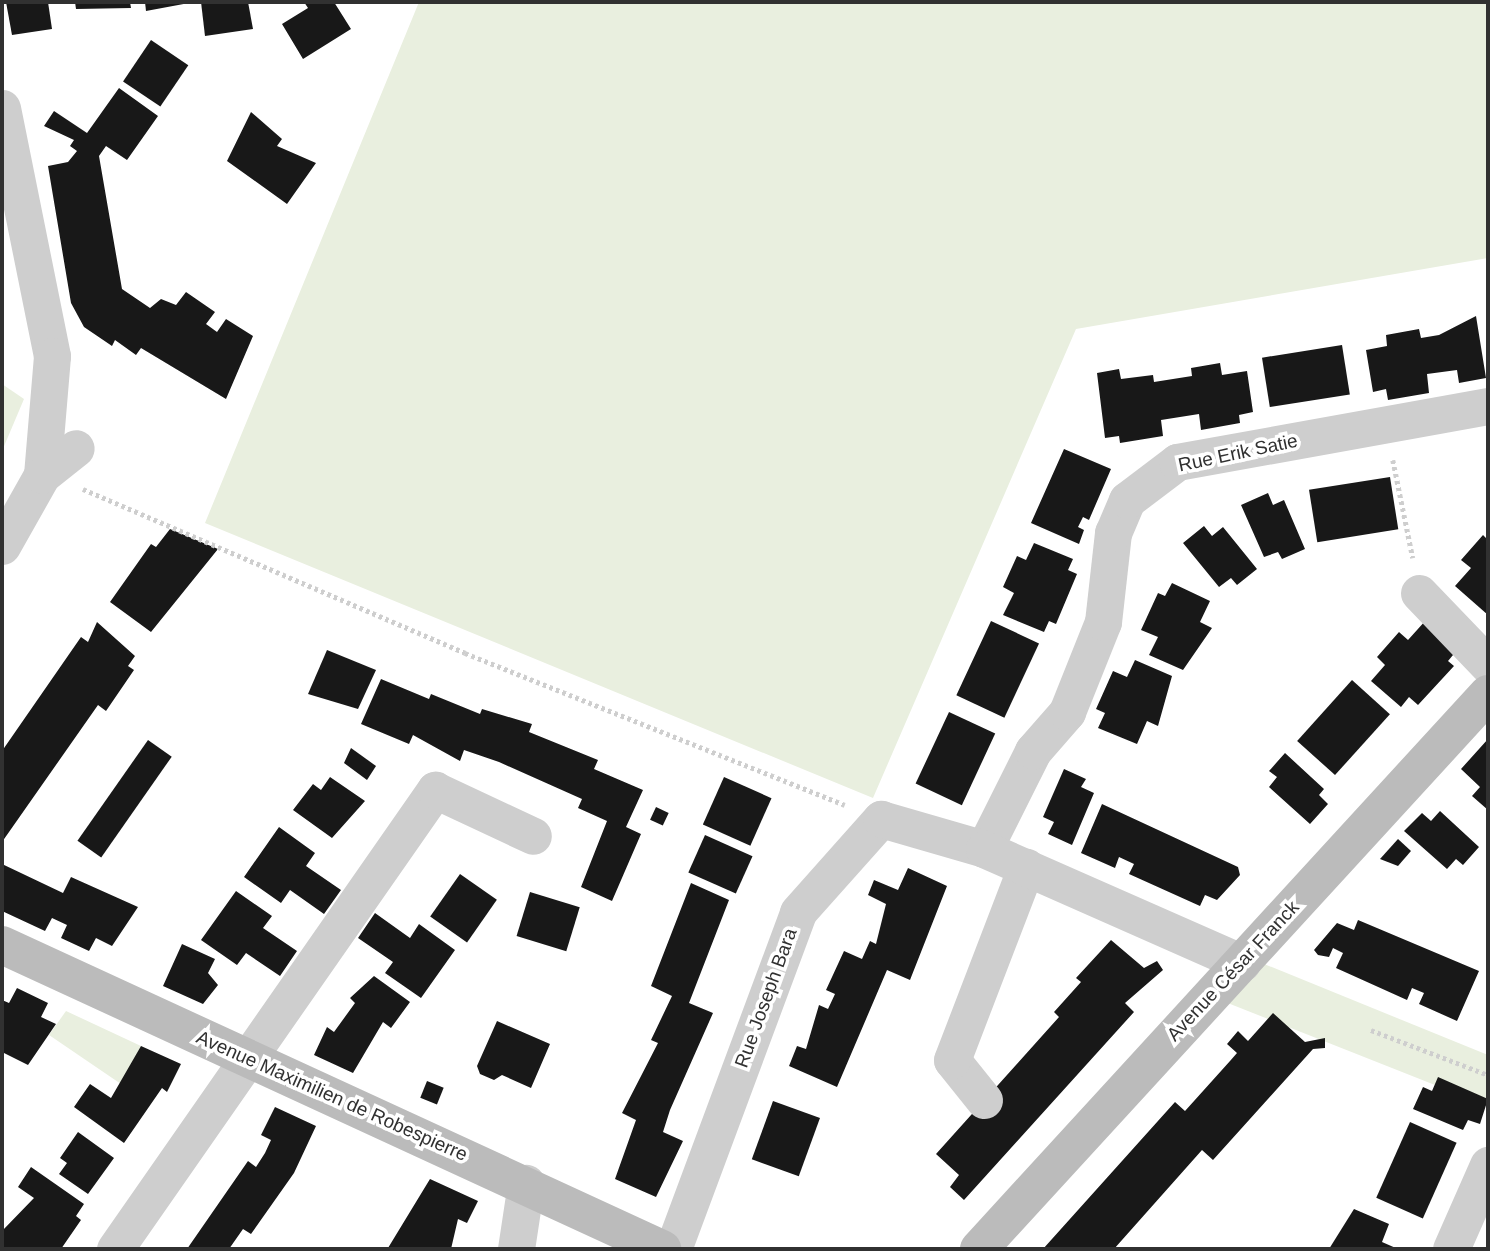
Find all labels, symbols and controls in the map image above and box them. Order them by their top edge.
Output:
street label: Rue Erik Satie [1176,429,1300,477]
street label: Avenue César Franck [1162,896,1304,1046]
street label: Rue Joseph Bara [730,925,802,1071]
street label: Avenue Maximilien de Robespierre [193,1026,471,1166]

